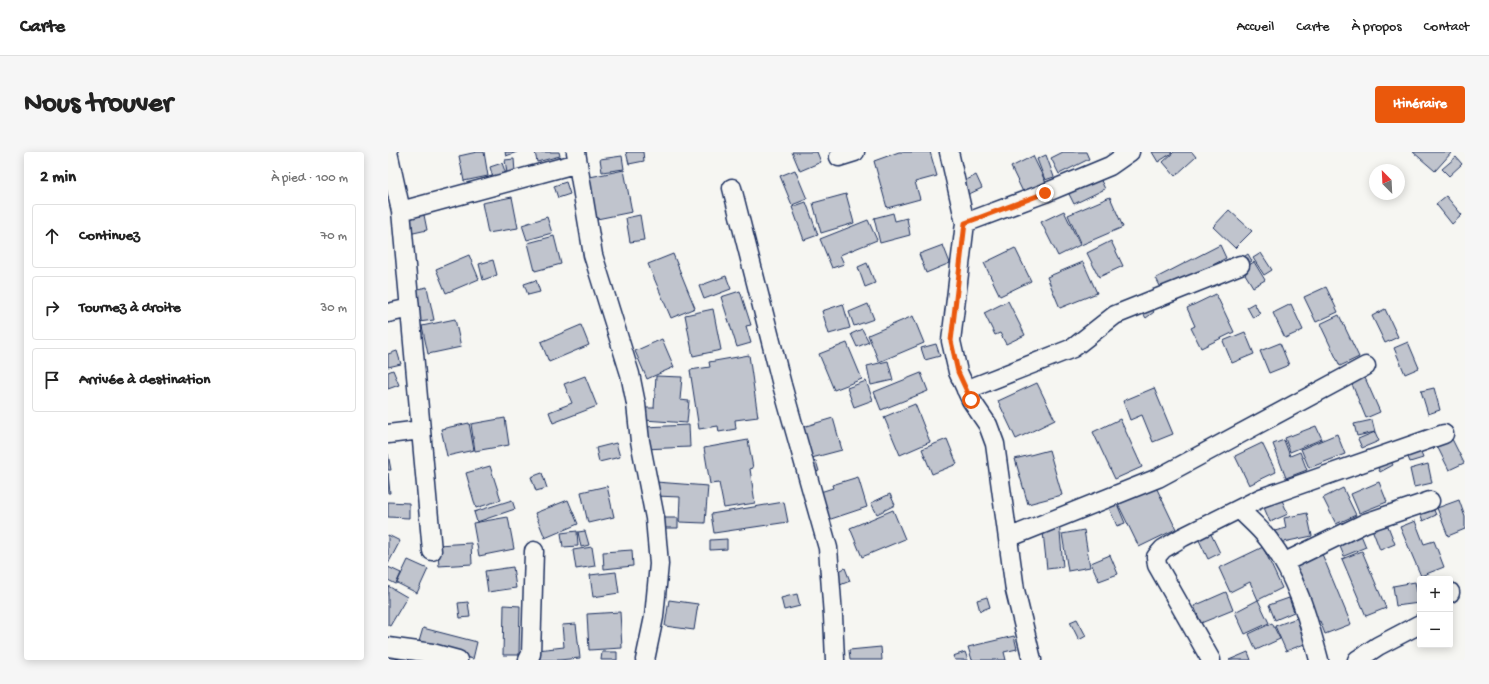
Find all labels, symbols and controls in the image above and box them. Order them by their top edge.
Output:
text: Carte [20,16,65,39]
text: Accueil [1237,19,1274,36]
text: Carte [1296,19,1330,36]
text: À propos [1352,19,1402,36]
text: Contact [1424,19,1469,36]
button: Itinéraire [1375,86,1465,123]
text: Nous trouver [24,88,173,121]
north arrow [1369,164,1405,200]
text: 2 min [40,168,76,188]
text: À pied · 100 m [271,171,348,186]
route end [1036,184,1054,202]
icon: ahead [41,225,63,247]
text: Continuez [79,227,140,245]
text: 70 m [321,229,347,244]
icon: right [41,297,63,319]
text: Tournez à droite [79,299,181,317]
text: 30 m [321,301,347,316]
icon: arrive [41,369,63,391]
text: Arrivée à destination [79,371,210,389]
route start [962,391,980,409]
map controls [1417,576,1453,648]
button: + [1417,576,1453,612]
button: − [1417,612,1453,648]

